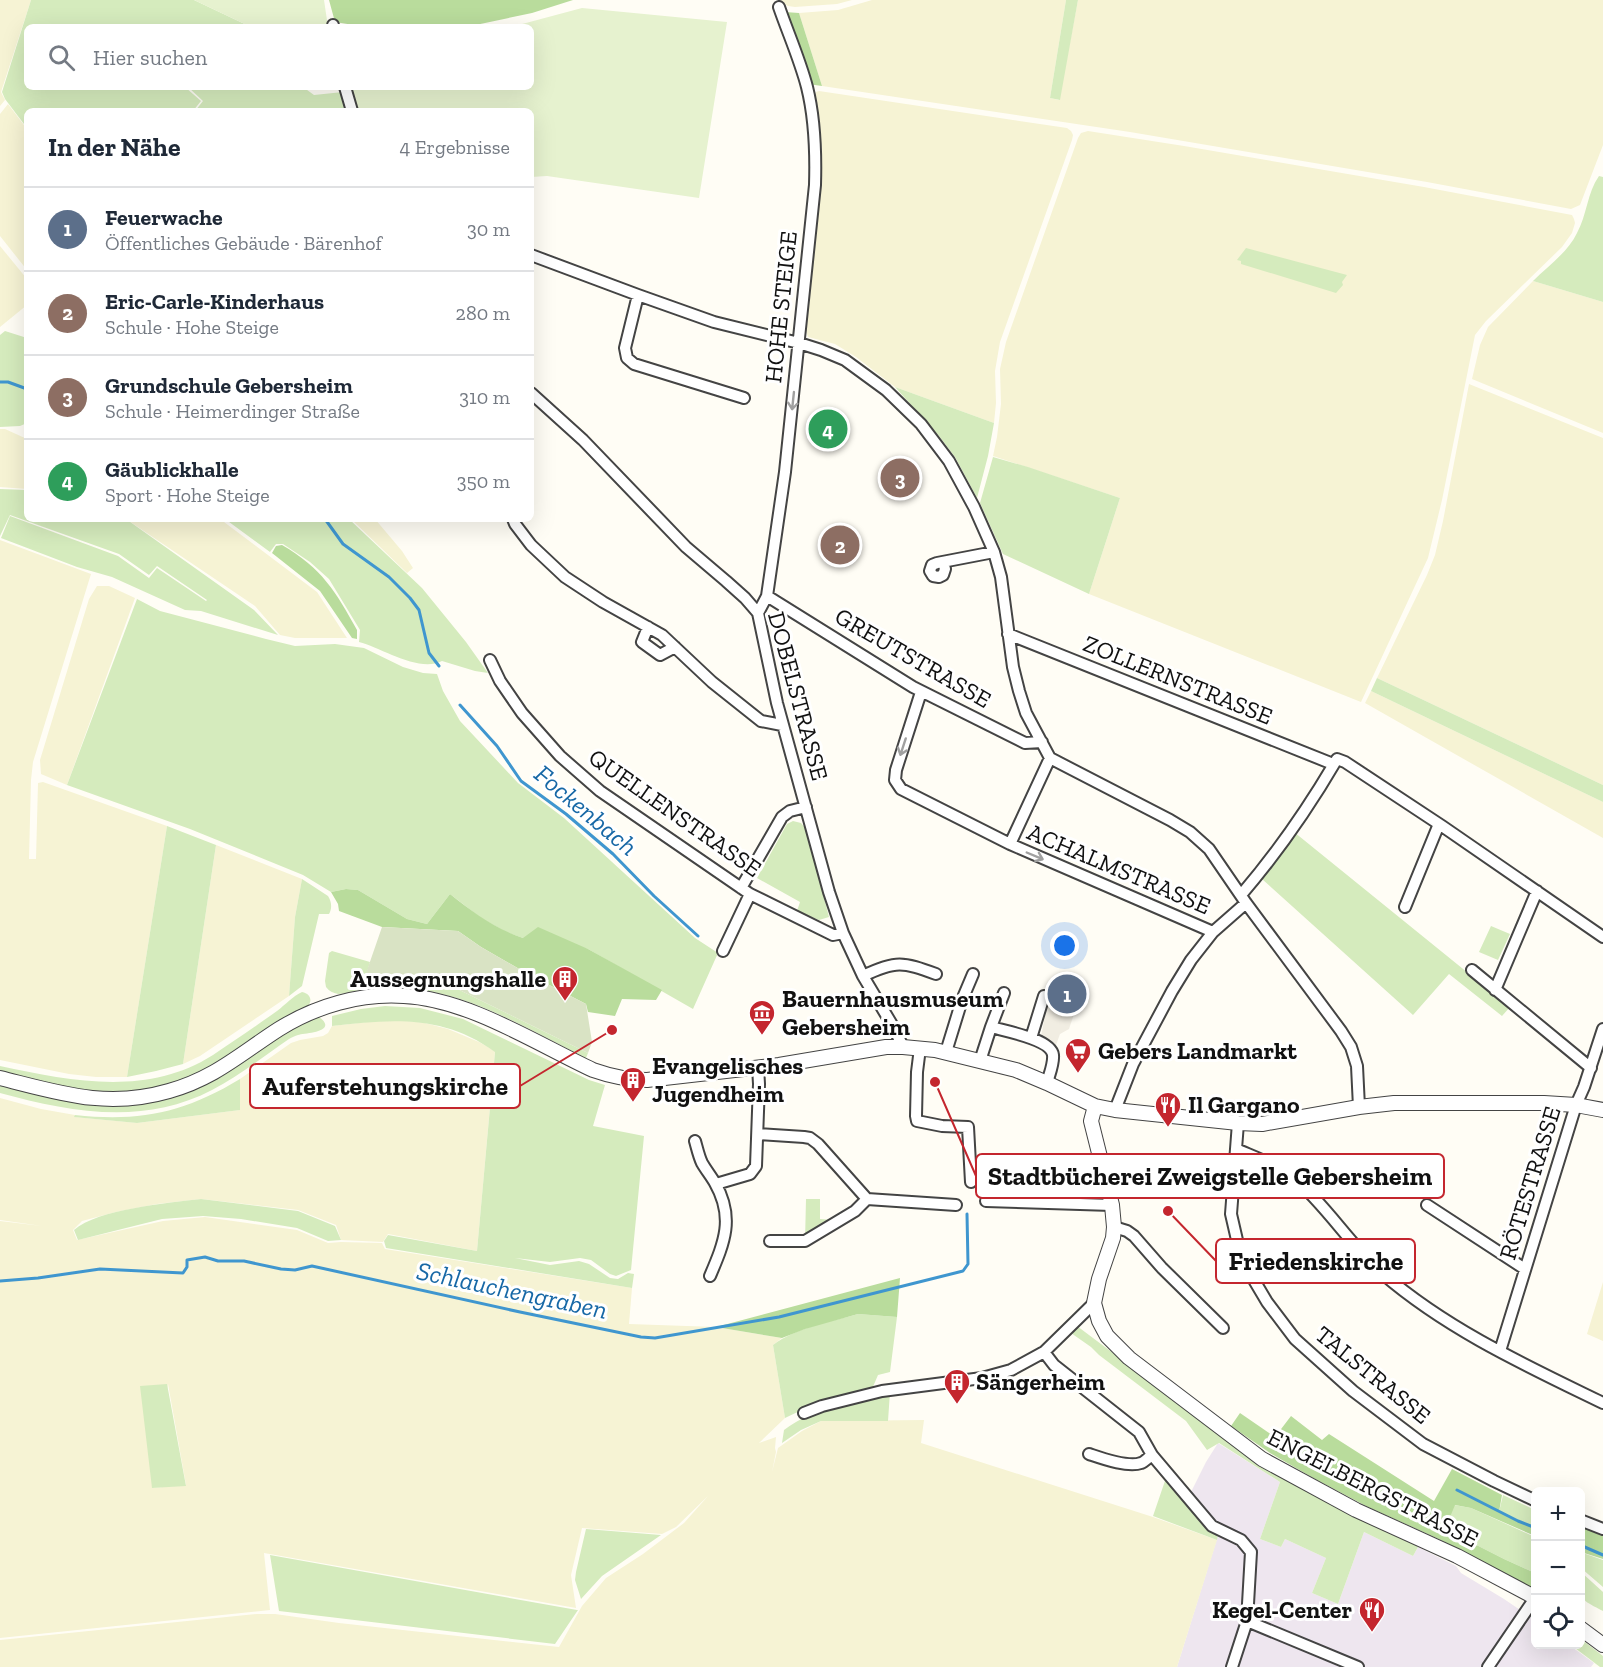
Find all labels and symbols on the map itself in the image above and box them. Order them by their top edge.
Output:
street label: HOHE STEIGE [758,230,803,384]
one-way arrow [787,391,798,411]
pin: 4 [808,406,848,452]
pin: 3 [880,456,920,500]
pin: 2 [820,522,860,568]
street label: GREUTSTRASSE [830,601,996,714]
street label: DOBELSTRASSE [762,608,835,783]
street label: ZOLLERNSTRASSE [1079,628,1277,731]
one-way arrow [897,737,908,756]
street label: QUELLENSTRASSE [583,742,767,883]
water label: Fockenbach [528,758,644,862]
street label: ACHALMSTRASSE [1023,817,1215,920]
one-way arrow [1026,850,1044,862]
your location [1050,931,1079,960]
place label: Aussegnungshalle [350,964,546,993]
building icon: Aussegnungshalle [550,964,580,1002]
pin: 1 [1048,972,1086,1016]
place label: Bauernhausmuseum Gebersheim [782,984,1003,1041]
museum icon: Bauernhausmuseum Gebersheim [747,998,777,1036]
supermarket icon: Gebers Landmarkt [1063,1036,1093,1074]
place label: Gebers Landmarkt [1098,1036,1297,1065]
place label: Evangelisches Jugendheim [652,1051,803,1108]
callout: Auferstehungskirche [250,1064,520,1108]
building icon: Evangelisches Jugendheim [618,1065,648,1103]
text: Auferstehungskirche [262,1070,509,1102]
restaurant icon: Il Gargano [1153,1090,1183,1128]
place label: Il Gargano [1188,1090,1300,1119]
street label: RÖTESTRASSE [1492,1103,1567,1263]
callout: Stadtbücherei Zweigstelle Gebersheim [976,1154,1444,1198]
text: Stadtbücherei Zweigstelle Gebersheim [988,1160,1432,1192]
callout: Friedenskirche [1216,1239,1415,1283]
text: Friedenskirche [1229,1245,1404,1277]
water label: Schlauchengraben [414,1254,610,1326]
street label: TALSTRASSE [1310,1319,1437,1430]
building icon: Sängerheim [942,1367,972,1405]
place label: Sängerheim [976,1367,1105,1396]
street label: ENGELBERGSTRASSE [1263,1422,1484,1553]
place label: Kegel-Center [1212,1595,1352,1624]
restaurant icon: Kegel-Center [1357,1595,1387,1633]

